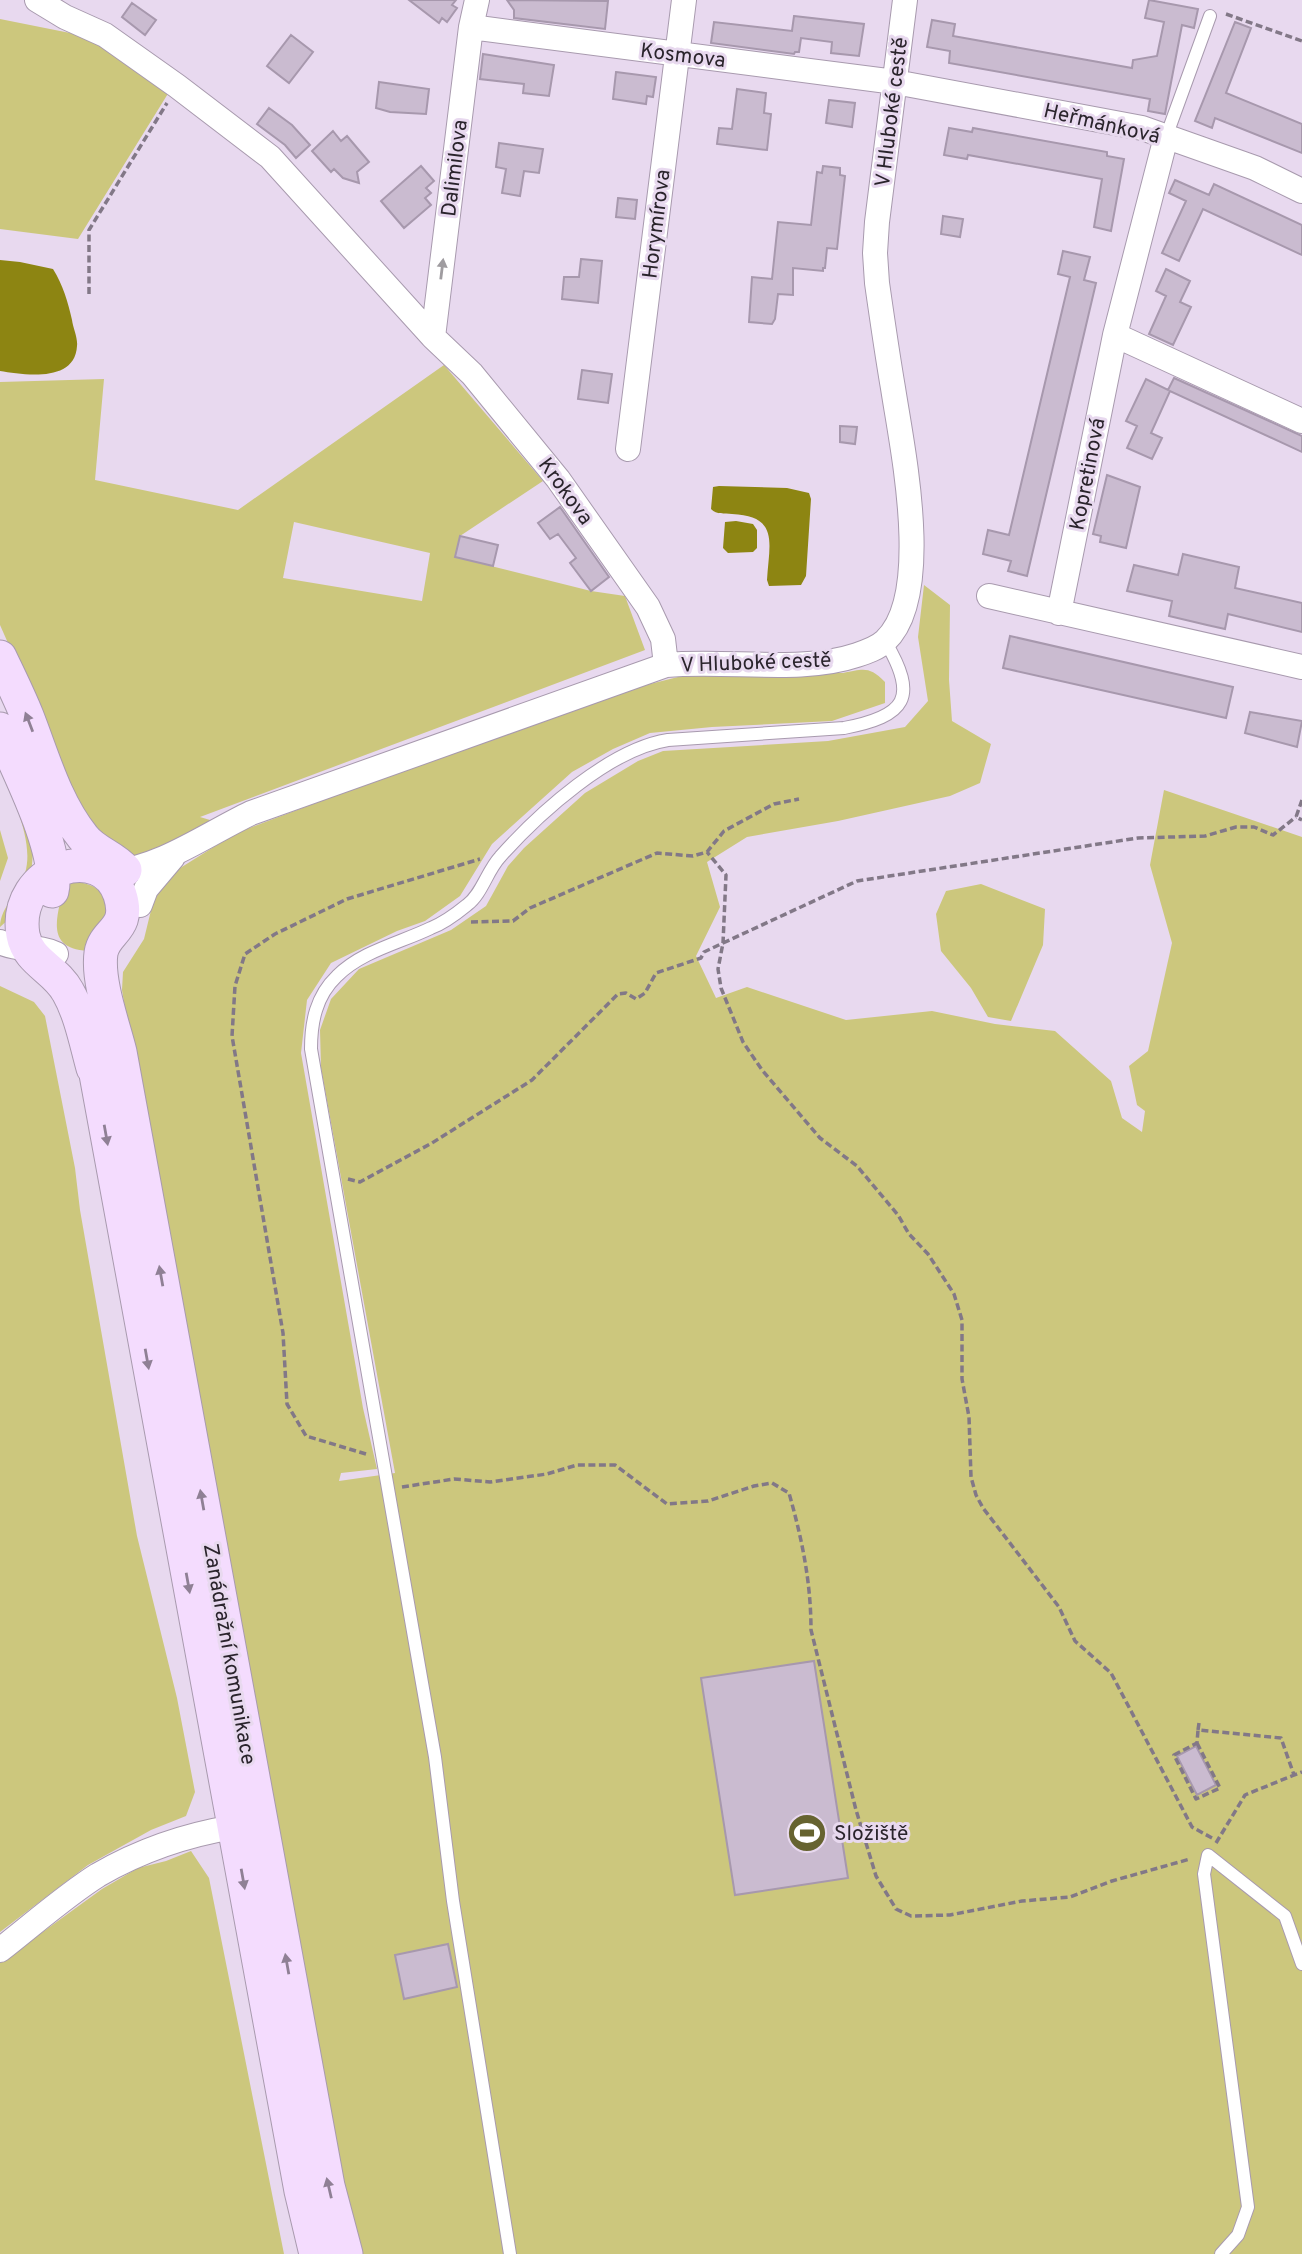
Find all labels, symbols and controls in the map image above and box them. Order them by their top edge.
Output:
street label: V Hluboké cestě [870,36,915,189]
street label: Kosmova [639,38,727,75]
street label: Heřmánková [1041,98,1163,151]
street label: Dalimilova [436,118,475,218]
street label: Horymírova [637,168,678,280]
one-way arrow [436,258,447,280]
street label: Kopretinová [1064,416,1113,533]
street label: Krokova [531,453,598,531]
street label: V Hluboké cestě [680,647,832,680]
one-way arrow [23,712,34,733]
one-way arrow [101,1124,112,1146]
one-way arrow [155,1265,166,1287]
one-way arrow [142,1348,153,1370]
one-way arrow [196,1489,207,1511]
street label: Zanádražní komunikace [196,1542,261,1767]
one-way arrow [183,1572,194,1594]
sports icon: Složiště [786,1812,828,1854]
place label: Složiště [834,1821,908,1848]
one-way arrow [238,1868,249,1890]
one-way arrow [281,1953,292,1975]
one-way arrow [323,2177,334,2199]

